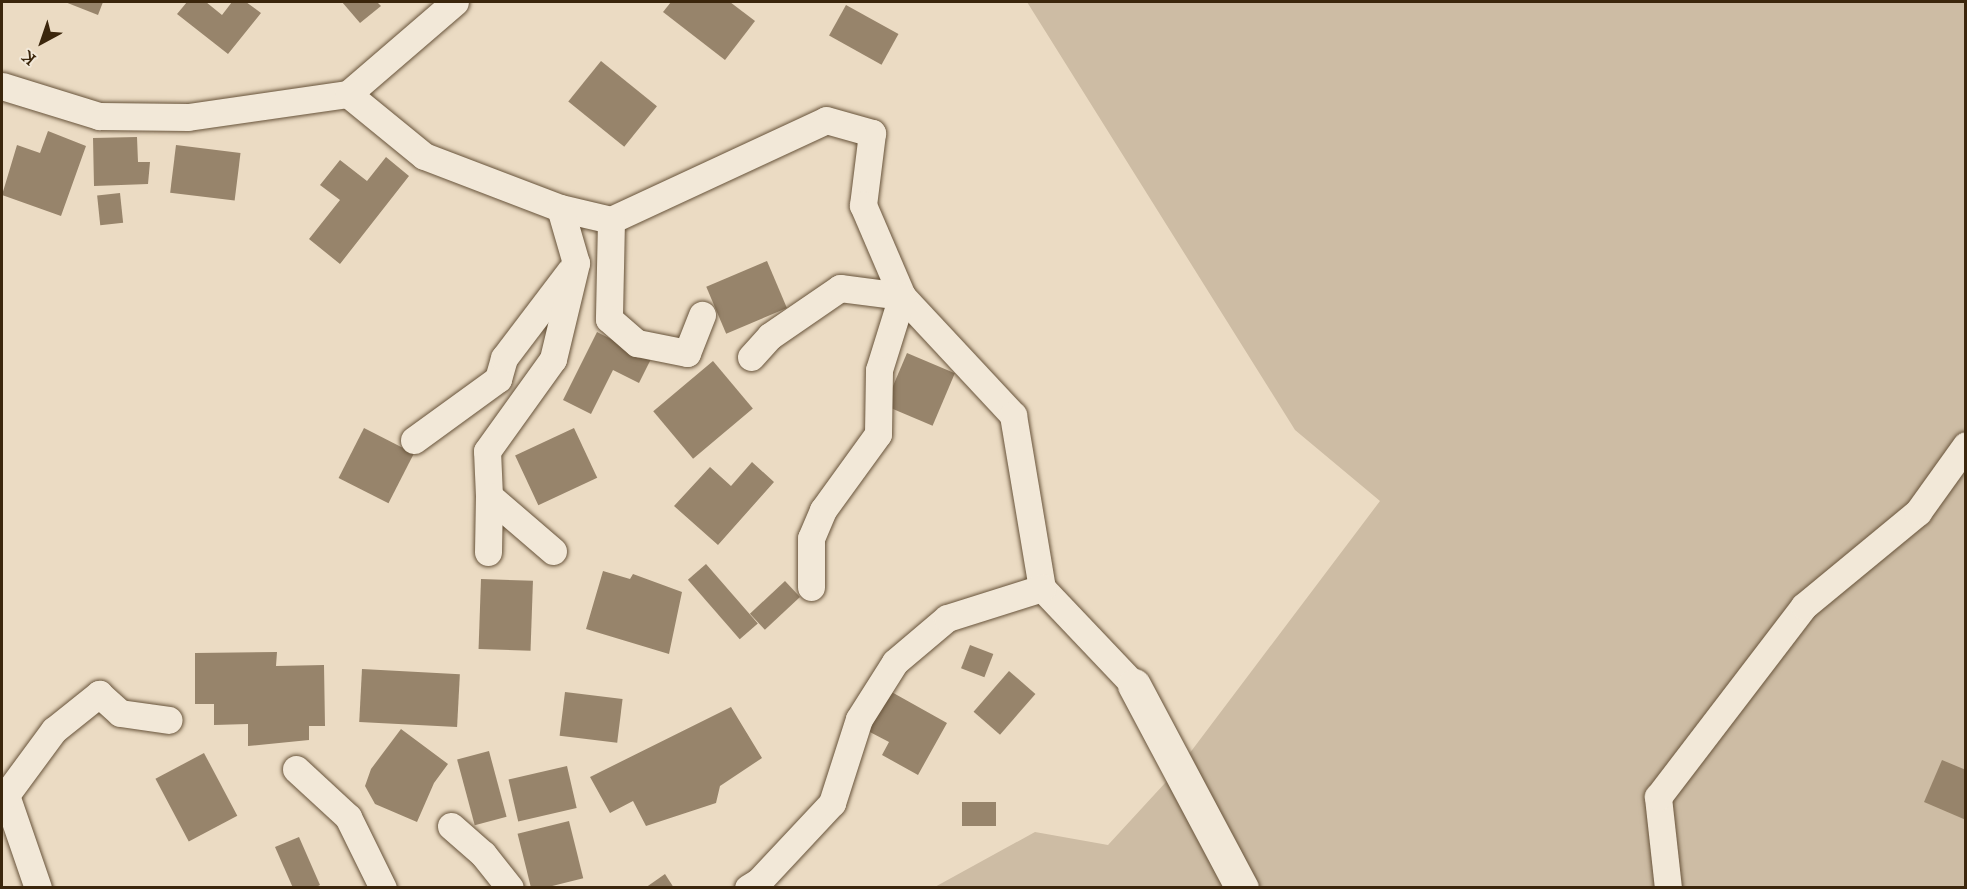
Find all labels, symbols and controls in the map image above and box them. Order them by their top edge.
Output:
north arrow [12,12,72,72]
text: K [18,44,42,69]

